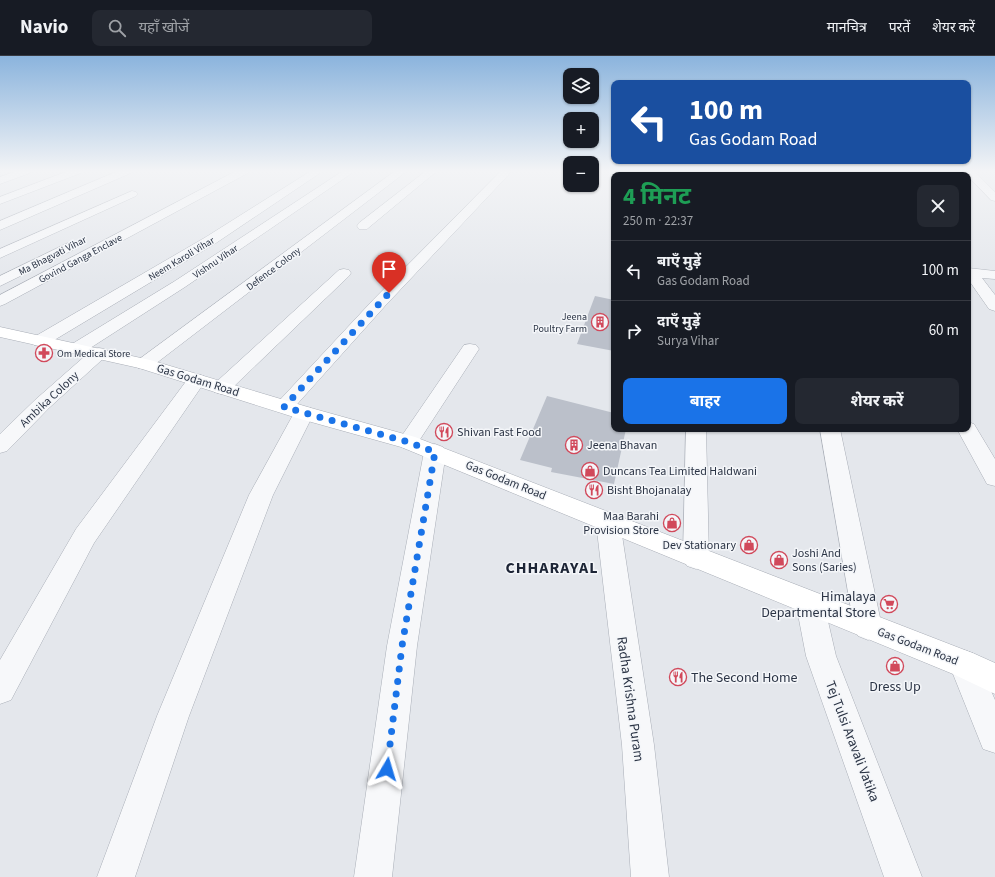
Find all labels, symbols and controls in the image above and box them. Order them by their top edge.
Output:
search box [92,10,372,46]
text: Navio [20,14,68,41]
icon: search [106,17,128,39]
text: यहाँ खोजें [138,17,189,38]
text: मानचित्र [827,18,867,38]
text: परतें [889,18,910,38]
text: शेयर करें [932,18,975,38]
map controls [563,68,599,192]
button: layers [563,68,599,104]
text: 100 m [689,90,763,130]
icon: left [623,96,675,148]
button: + [563,112,599,148]
text: Gas Godam Road [689,127,817,152]
button: − [563,156,599,192]
text: 4 मिनट [623,179,691,214]
button: close [917,185,959,227]
text: 250 m · 22:37 [623,212,693,230]
street label: Govind Ganga Enclave [36,231,125,287]
street label: Ma Bhagvati Vihar [16,233,89,279]
street label: Neem Karoli Vihar [146,233,218,284]
street label: Vishnu Vihar [190,241,241,282]
street label: Defence Colony [243,243,304,294]
text: बाएँ मुड़ें [657,251,701,272]
pin [372,252,406,293]
icon: arrive [378,258,400,280]
icon: left [623,260,645,282]
text: 100 m [921,260,959,281]
text: Gas Godam Road [657,272,750,290]
place label: Jeena Poultry Farm [533,310,587,336]
text: दाएँ मुड़ें [657,311,700,332]
building icon: Jeena Poultry Farm [590,312,610,332]
icon: right [623,320,645,342]
text: 60 m [929,320,959,341]
text: Surya Vihar [657,332,719,350]
pharmacy icon: Om Medical Store [34,343,54,363]
place label: Om Medical Store [57,347,130,361]
street label: Gas Godam Road [154,360,241,401]
street label: Ambika Colony [16,367,83,431]
button: बाहर [623,378,787,424]
button: शेयर करें [795,378,959,424]
restaurant icon: Shivan Fast Food [434,422,454,442]
place label: Shivan Fast Food [457,424,542,441]
building icon: Jeena Bhavan [564,435,584,455]
place label: Jeena Bhavan [587,437,657,454]
street label: Gas Godam Road [463,457,549,504]
shop icon: Duncans Tea Limited Haldwani [580,461,600,481]
place label: Duncans Tea Limited Haldwani [603,463,757,480]
restaurant icon: Bisht Bhojanalay [584,480,604,500]
place label: Bisht Bhojanalay [607,482,692,499]
place label: Maa Barahi Provision Store [583,508,659,539]
shop icon: Maa Barahi Provision Store [662,513,682,533]
shop icon: Dev Stationary [739,535,759,555]
place label: Dev Stationary [663,537,736,554]
place label: Joshi And Sons (Saries) [792,545,857,576]
shop icon: Joshi And Sons (Saries) [769,550,789,570]
district label: CHHARAYAL [505,557,599,579]
place label: Himalaya Departmental Store [761,587,876,623]
supermarket icon: Himalaya Departmental Store [879,594,899,614]
street label: Gas Godam Road [875,623,961,670]
street label: Radha Krishna Puram [611,635,649,763]
shop icon: Dress Up [885,656,905,676]
restaurant icon: The Second Home [668,667,688,687]
place label: The Second Home [691,668,798,688]
place label: Dress Up [869,677,921,697]
street label: Tej Tulsi Aravali Vatika [820,678,884,805]
position arrow [366,748,408,790]

